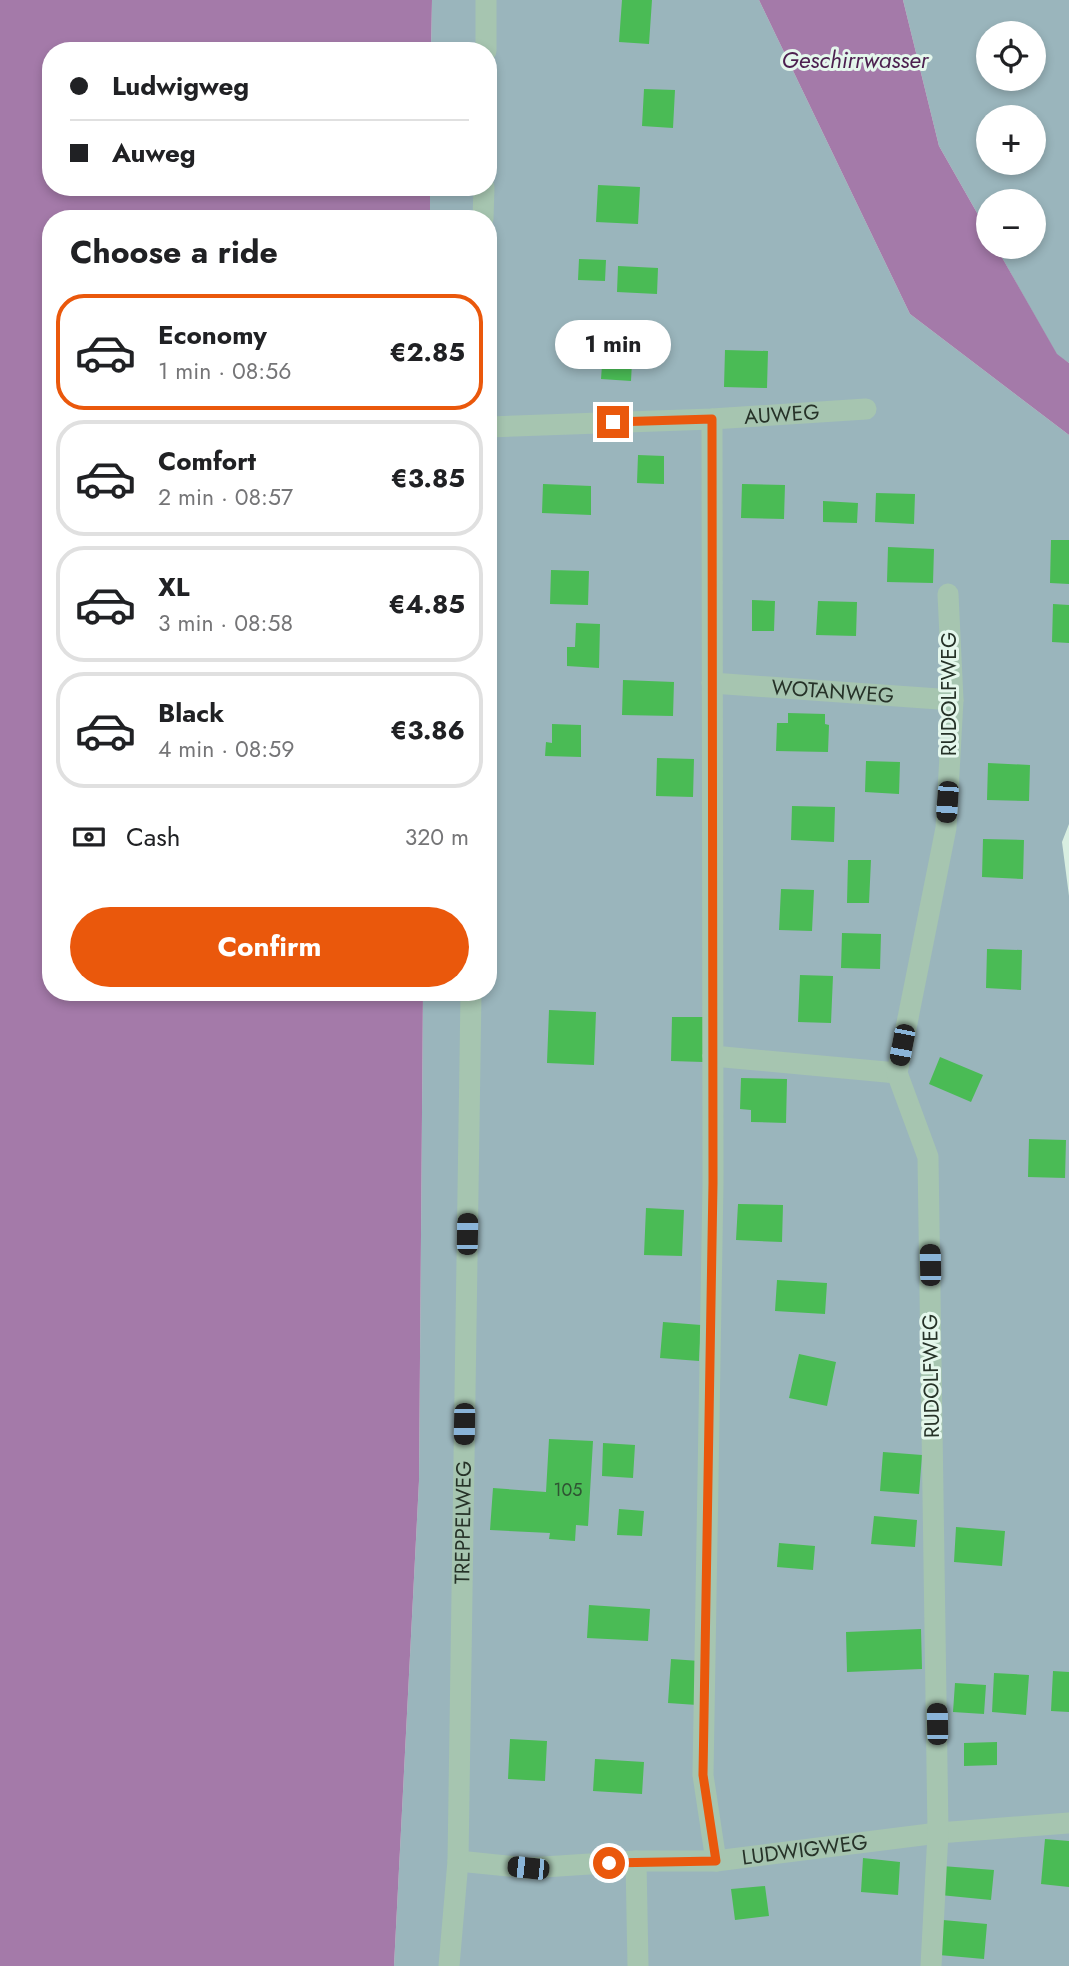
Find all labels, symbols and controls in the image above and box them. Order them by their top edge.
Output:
map controls [976,21,1046,259]
button: locate [976,21,1046,91]
water label: Geschirrwasser [781,43,930,77]
text: Ludwigweg [112,67,249,105]
button: + [976,105,1046,175]
text: Auweg [112,134,196,172]
button: − [976,189,1046,259]
text: Choose a ride [70,229,278,275]
text: Economy [158,316,267,354]
callout: 1 min [555,320,671,370]
icon: car [74,321,137,384]
text: 1 min [584,327,642,361]
text: €2.85 [389,333,465,371]
text: 1 min · 08:56 [158,354,291,388]
street label: AUWEG [743,397,820,432]
route end [597,406,629,438]
text: Comfort [158,442,256,480]
icon: car [74,447,137,510]
text: €3.85 [391,459,465,497]
text: 2 min · 08:57 [158,480,293,514]
text: XL [158,568,190,606]
icon: car [74,573,137,636]
text: €4.85 [388,585,465,623]
text: 3 min · 08:58 [158,606,293,640]
street label: RUDOLFWEG [934,632,964,756]
street label: WOTANWEG [770,672,895,711]
text: Black [158,694,224,732]
icon: car [74,699,137,762]
text: €3.86 [390,711,465,749]
text: 4 min · 08:59 [158,732,294,766]
car [936,780,959,824]
icon: cash [70,818,108,856]
text: Cash [126,818,180,856]
text: 320 m [405,820,469,854]
button: Confirm [70,907,469,987]
car [888,1022,917,1068]
car [457,1213,478,1255]
car [920,1244,941,1286]
street label: RUDOLFWEG [915,1314,947,1438]
car [454,1403,475,1445]
street label: TREPPELWEG [447,1460,479,1584]
house number: 105 [553,1477,583,1503]
car [927,1703,948,1745]
street label: LUDWIGWEG [740,1827,869,1873]
route start [593,1847,625,1879]
car [507,1855,550,1881]

